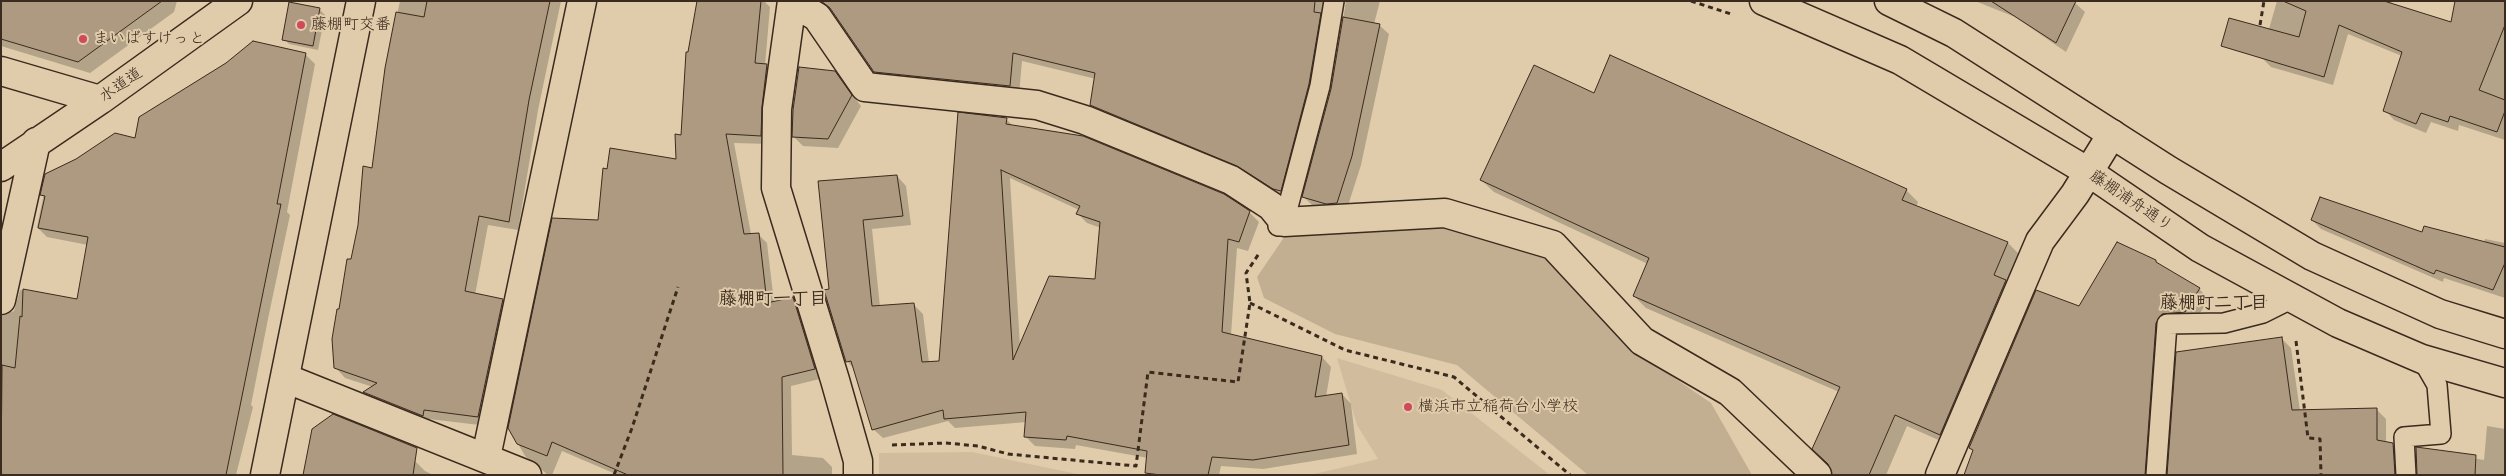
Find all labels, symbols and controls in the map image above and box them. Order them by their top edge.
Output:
place label: 藤棚町交番 [311,15,391,35]
marker: 藤棚町交番 [295,19,307,31]
place label: まいばすけっと [93,29,205,49]
marker: まいばすけっと [77,33,89,45]
street label: 水道道 [96,63,146,107]
street label: 藤棚浦舟通り [2086,166,2176,236]
district label: 藤棚町一丁目 [719,288,827,310]
district label: 藤棚町二丁目 [2160,292,2268,314]
place label: 横浜市立稲荷台小学校 [1418,397,1578,417]
marker: 横浜市立稲荷台小学校 [1402,401,1414,413]

